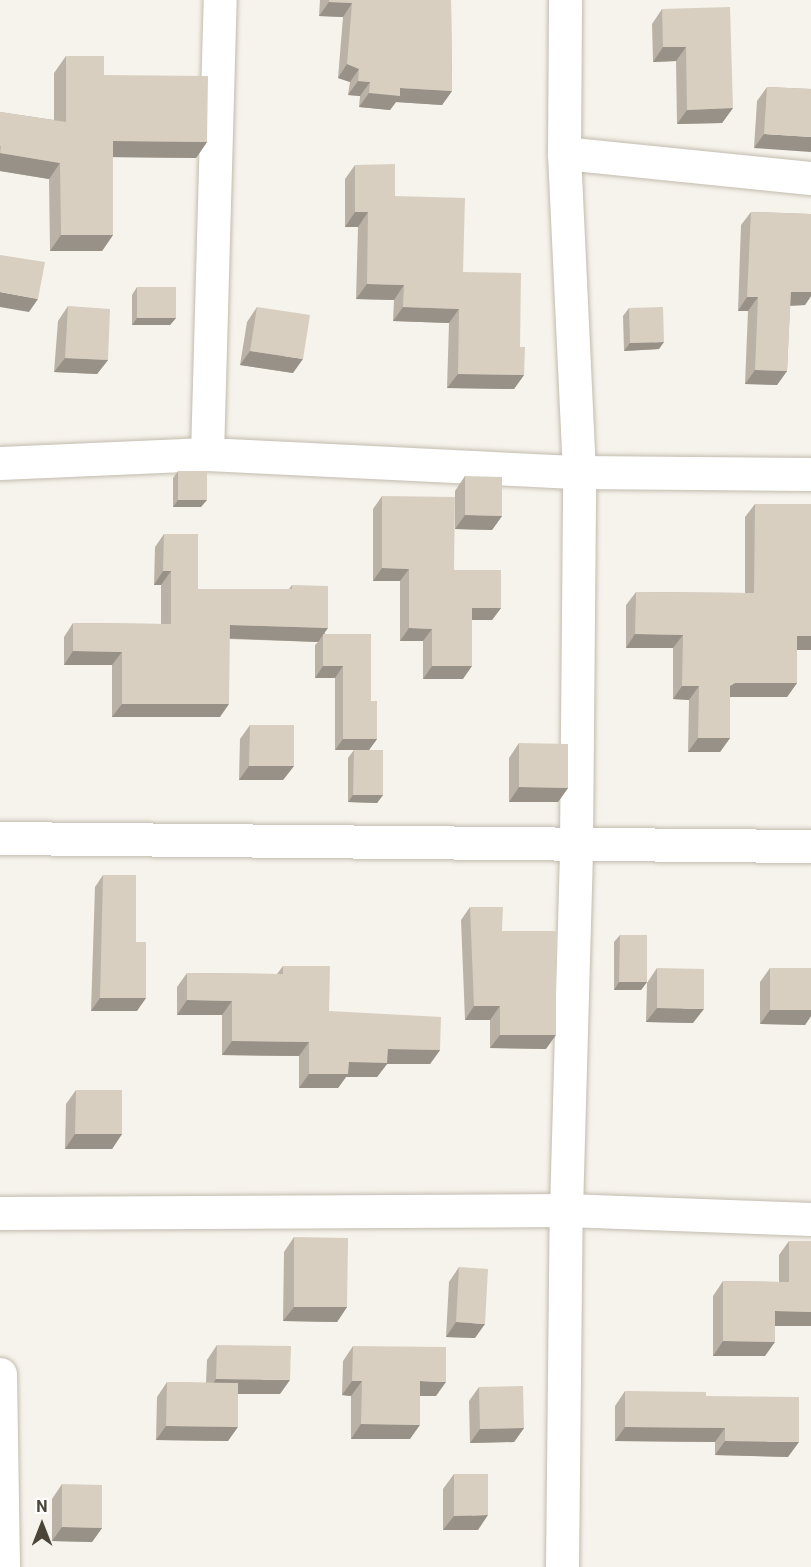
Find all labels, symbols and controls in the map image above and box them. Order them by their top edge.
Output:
north arrow [12,1495,72,1555]
text: N [36,1497,48,1516]

